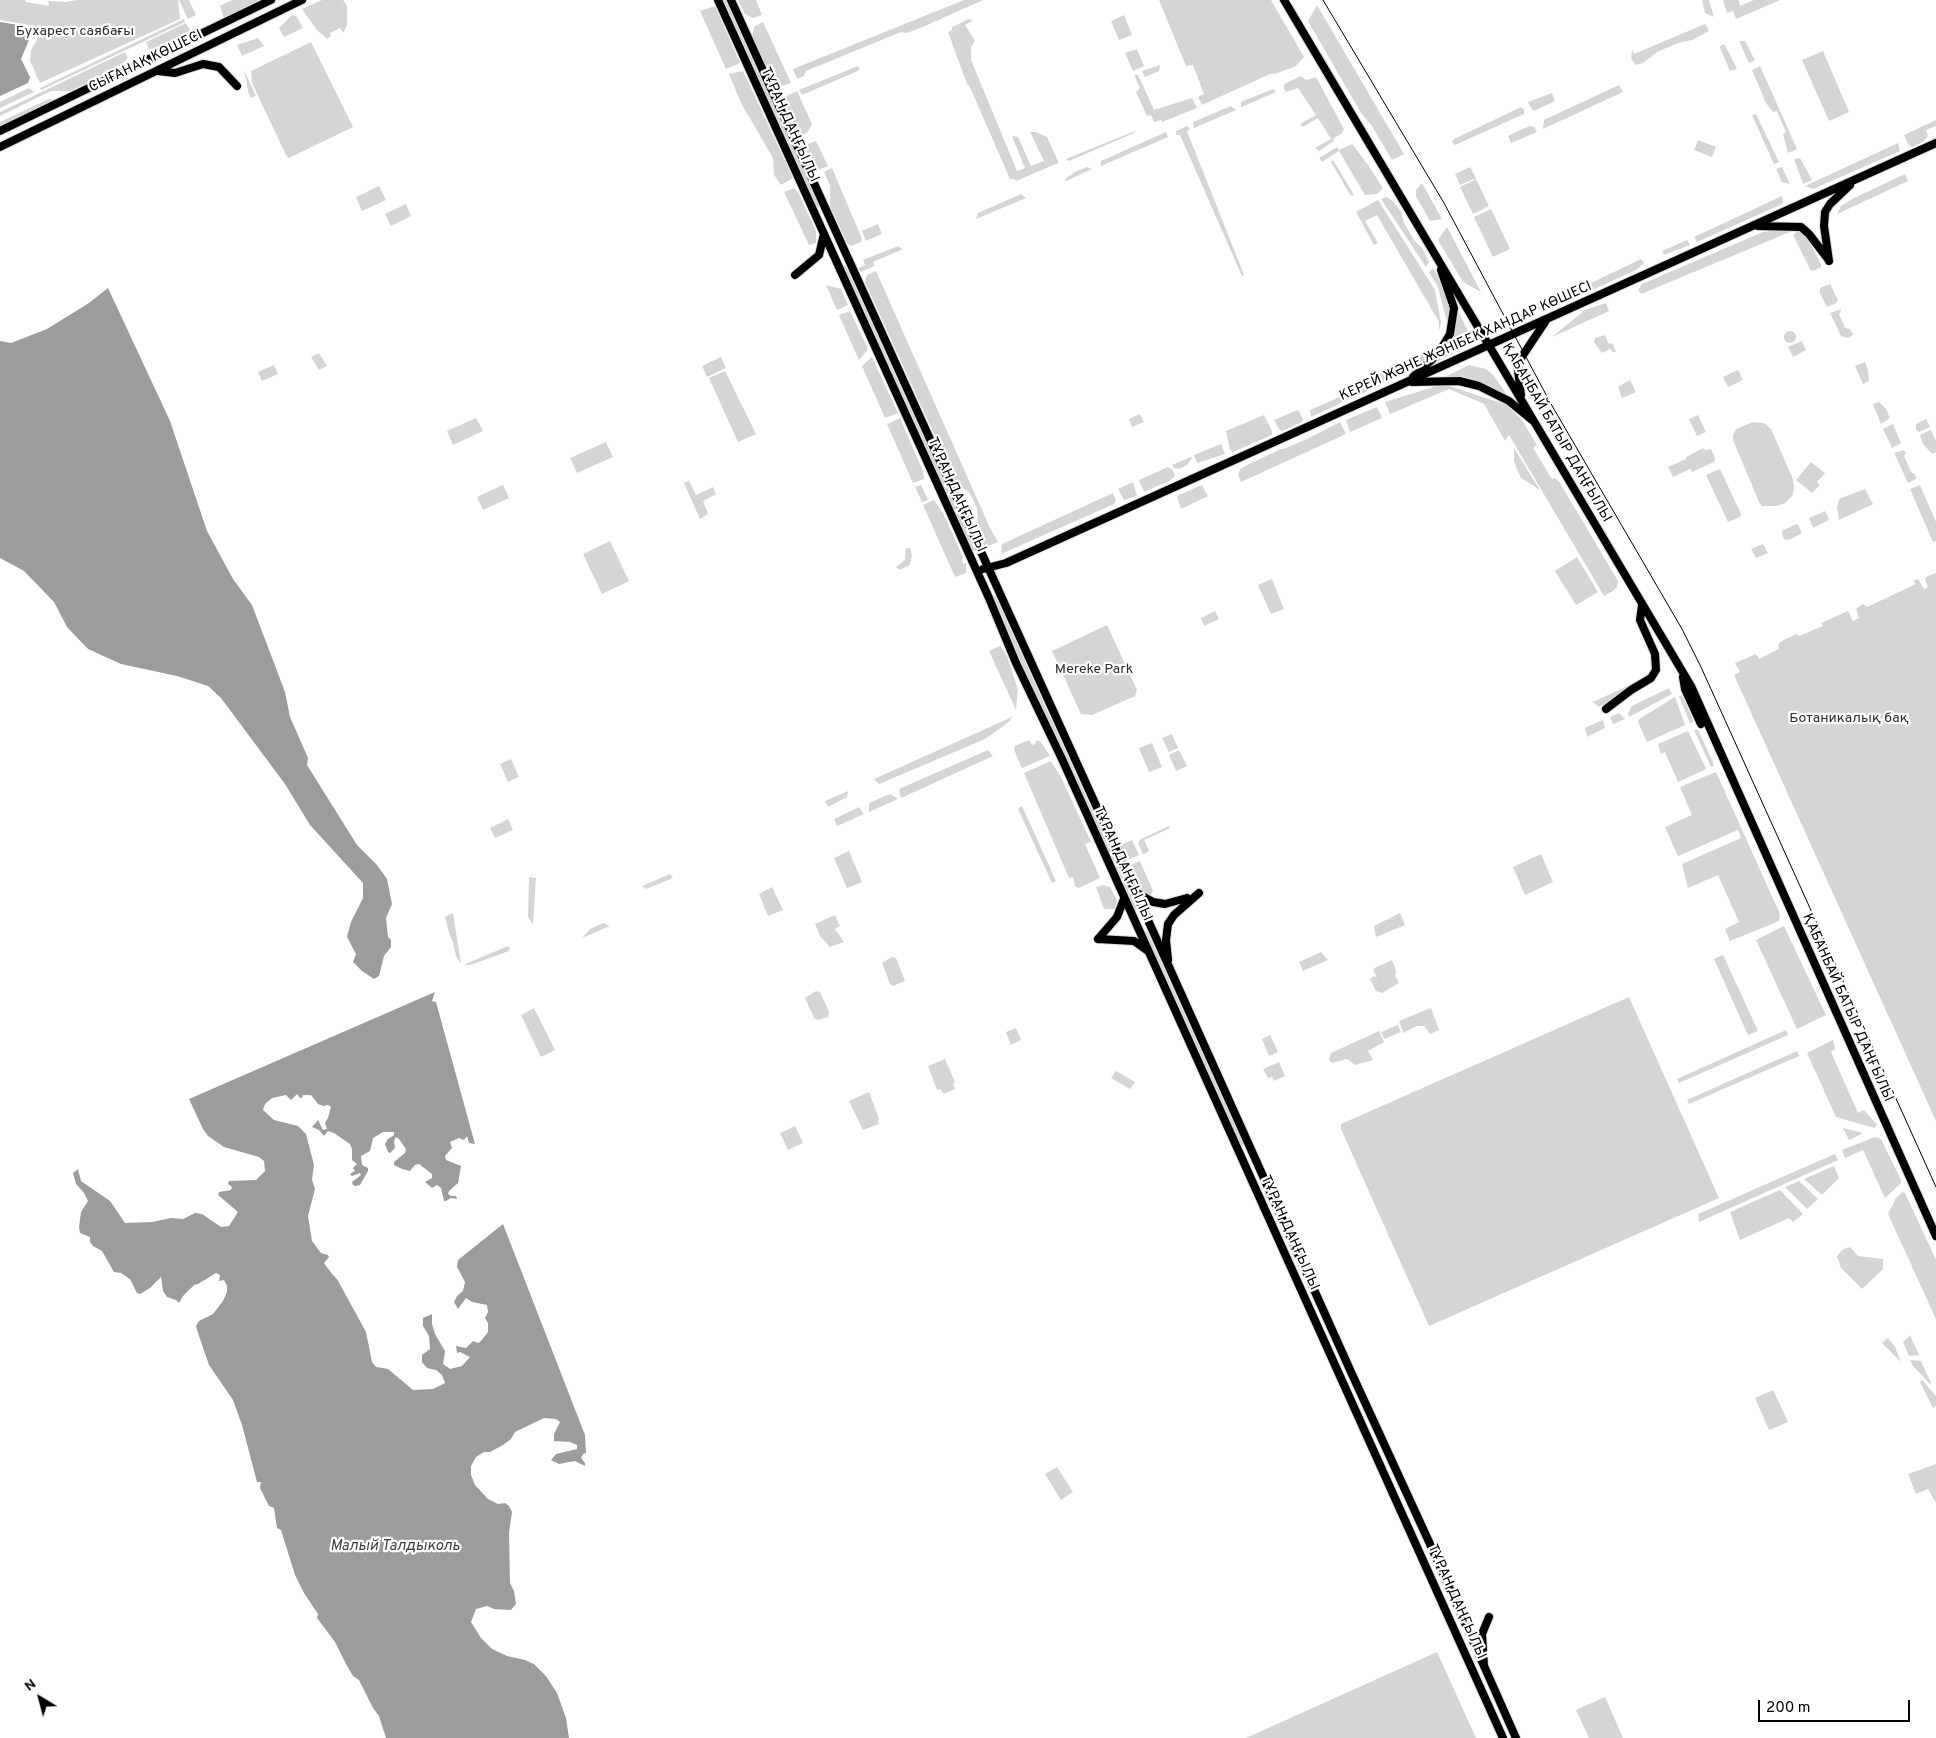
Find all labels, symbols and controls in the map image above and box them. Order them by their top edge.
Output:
park label: Бухарест саябағы [16,24,134,40]
street label: СЫҒАНАҚ КӨШЕСІ [87,27,205,97]
street label: ТҰРАН ДАҢҒЫЛЫ [756,65,822,185]
street label: КЕРЕЙ ЖӘНЕ ЖӘНІБЕК ХАНДАР КӨШЕСІ [1337,279,1595,405]
street label: ҚАБАНБАЙ БАТЫР ДАҢҒЫЛЫ [1498,340,1614,526]
street label: ТҰРАН ДАҢҒЫЛЫ [923,435,989,555]
park label: Mereke Park [1055,662,1133,678]
park label: Ботаникалық бақ [1789,711,1909,727]
street label: ТҰРАН ДАҢҒЫЛЫ [1089,804,1155,924]
street label: ҚАБАНБАЙ БАТЫР ДАҢҒЫЛЫ [1798,911,1896,1105]
street label: ТҰРАН ДАҢҒЫЛЫ [1256,1173,1322,1293]
water label: Малый Талдыколь [330,1538,460,1556]
street label: ТҰРАН ДАҢҒЫЛЫ [1423,1542,1489,1662]
north arrow [15,1673,65,1723]
text: N [22,1676,40,1695]
scale bar [1761,1690,1914,1722]
text: 200 m [1766,1699,1811,1718]

